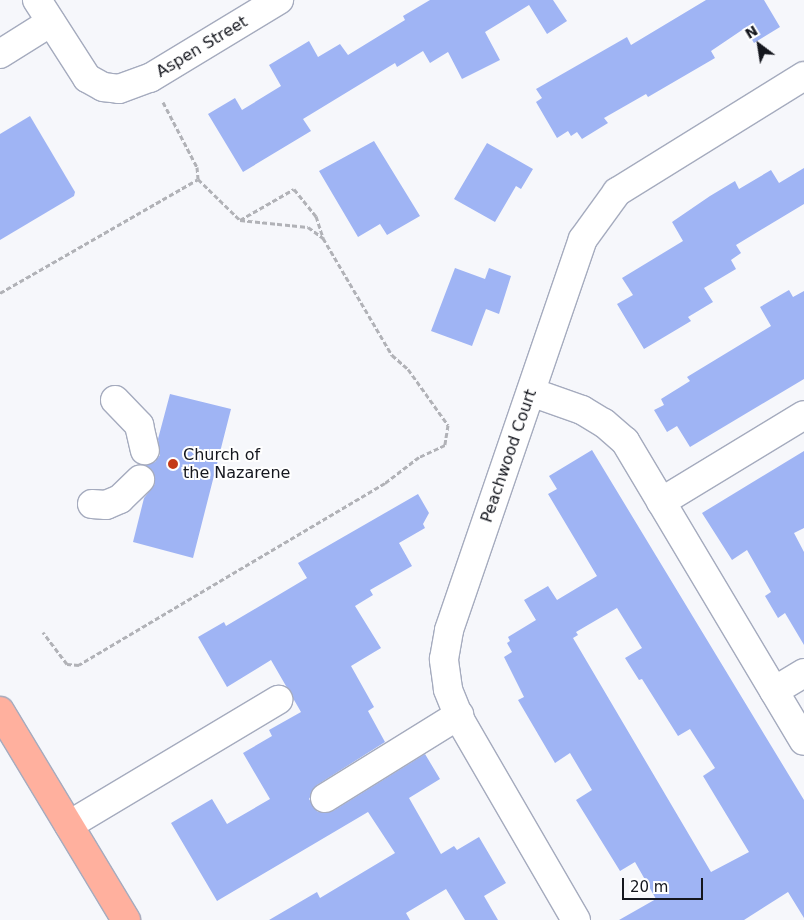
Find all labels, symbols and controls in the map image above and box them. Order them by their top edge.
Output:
street label: Aspen Street [153,12,251,82]
north arrow [734,20,784,70]
text: N [742,22,760,42]
street label: Peachwood Court [477,387,541,525]
place label: Church of the Nazarene [183,445,290,483]
marker: Church of the Nazarene [167,458,179,470]
scale bar [624,868,705,900]
text: 20 m [630,878,668,896]

